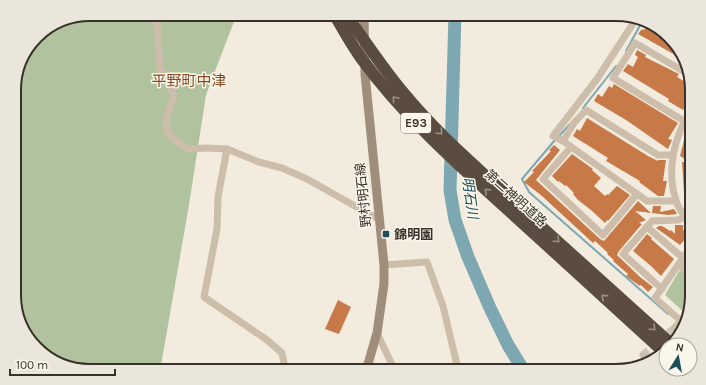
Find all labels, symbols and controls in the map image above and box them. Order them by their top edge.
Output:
district label: 平野町中津 [151,72,227,90]
one-way arrow [392,97,399,104]
road number: E93 [401,113,431,133]
one-way arrow [435,127,443,135]
street label: 野村明石線 [352,162,374,228]
street label: 第二神明道路 [482,166,550,230]
water label: 明石川 [459,176,482,222]
one-way arrow [484,188,492,196]
place label: 錦明園 [394,227,433,242]
marker: 錦明園 [381,229,391,239]
one-way arrow [552,236,560,243]
one-way arrow [601,295,609,302]
one-way arrow [648,323,656,331]
north arrow [658,337,698,377]
text: N [675,341,685,355]
scale bar [10,351,115,377]
text: 100 m [16,358,48,372]

